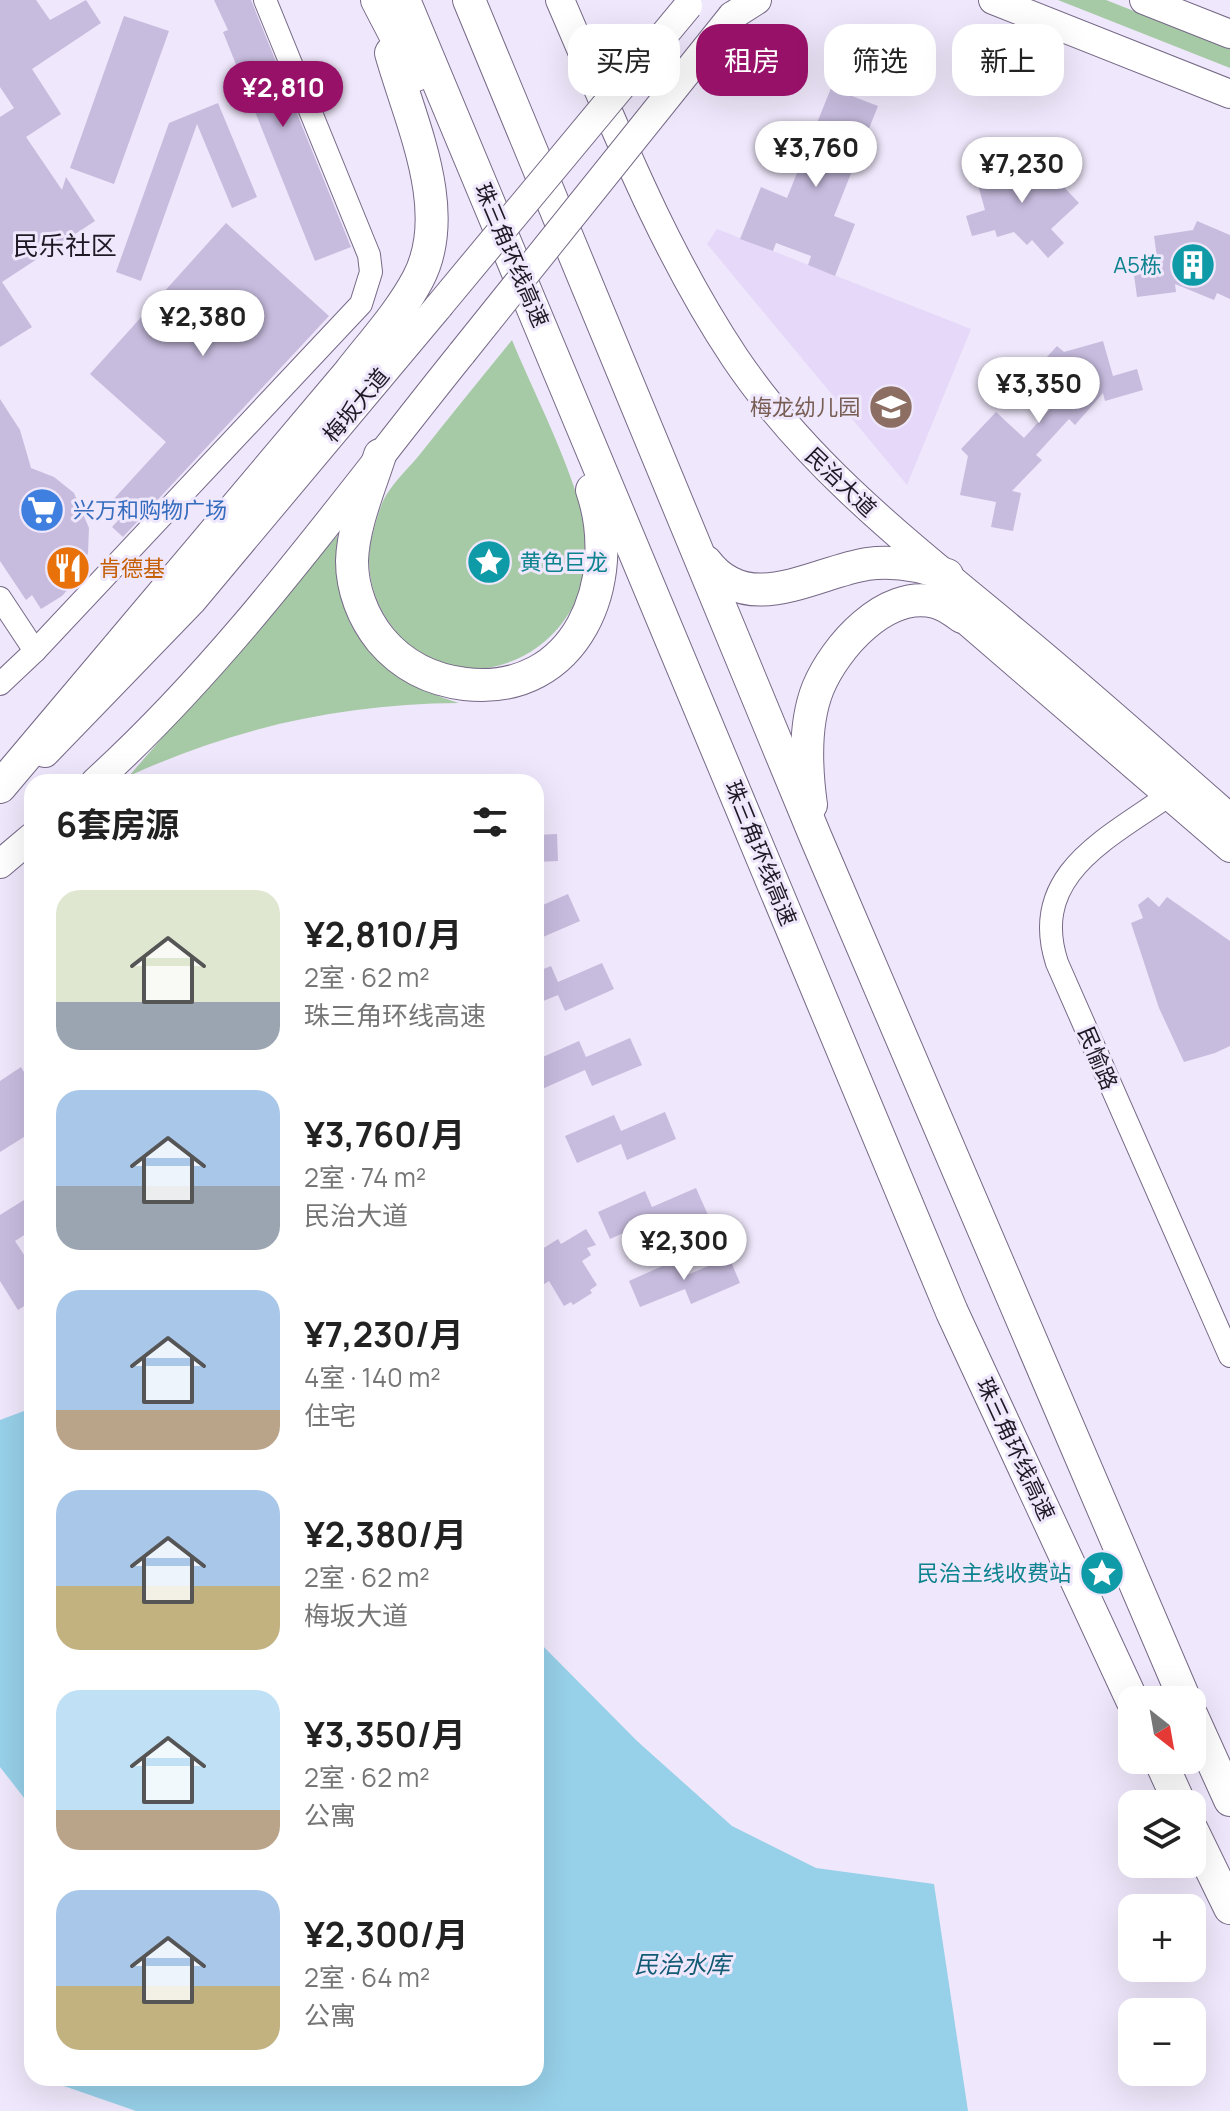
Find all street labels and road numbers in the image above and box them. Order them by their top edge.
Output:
street label: 珠三角环线高速 [468,178,556,332]
street label: 梅坂大道 [316,362,396,448]
street label: 民治大道 [799,441,883,523]
street label: 珠三角环线高速 [718,776,804,930]
street label: 民愉路 [1071,1022,1125,1094]
street label: 珠三角环线高速 [970,1373,1062,1525]

